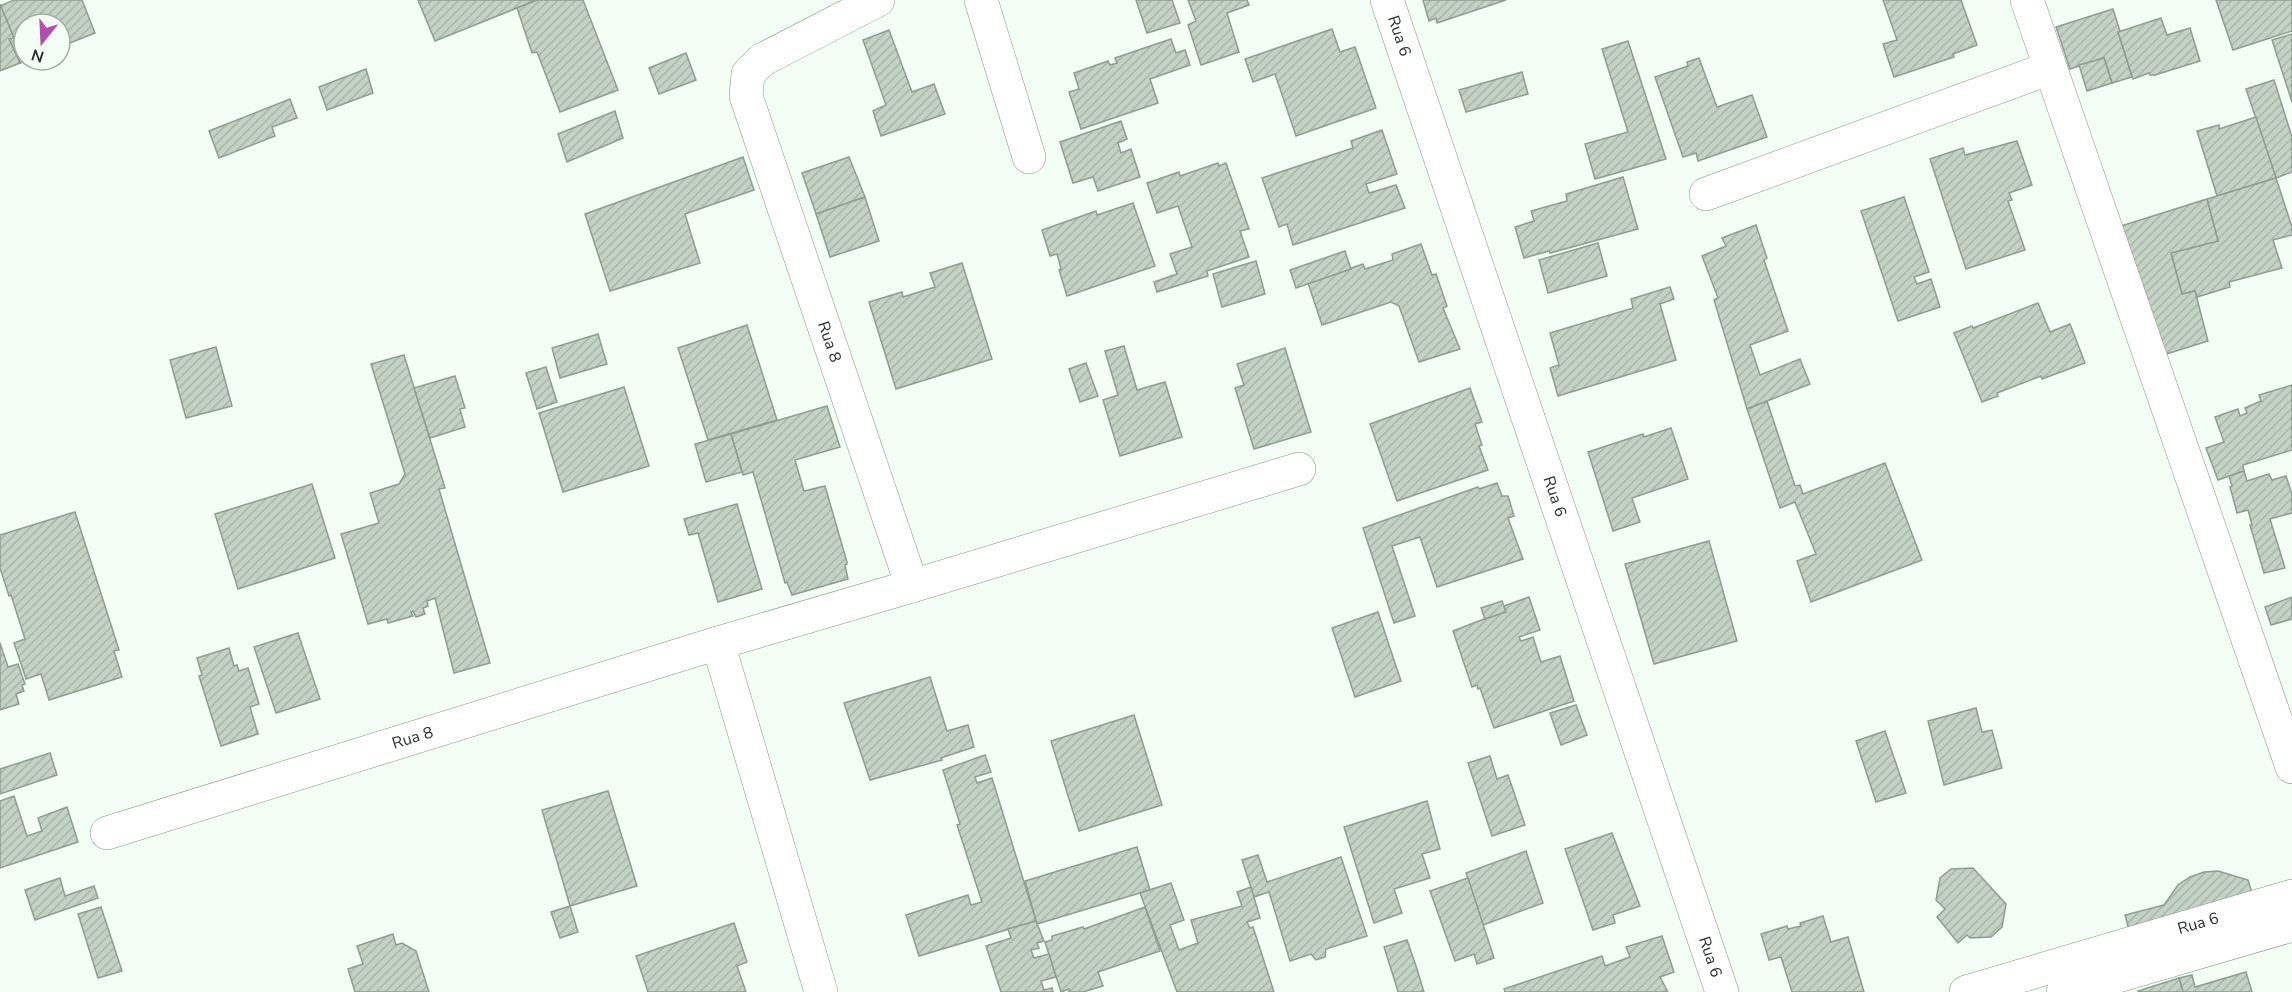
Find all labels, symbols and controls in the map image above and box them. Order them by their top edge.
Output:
north arrow [12,12,72,72]
street label: Rua 6 [1382,13,1416,59]
text: N [29,43,47,68]
street label: Rua 8 [812,318,846,365]
street label: Rua 6 [1538,473,1572,520]
street label: Rua 8 [389,721,436,755]
street label: Rua 6 [2175,907,2221,940]
street label: Rua 6 [1693,934,1727,980]

